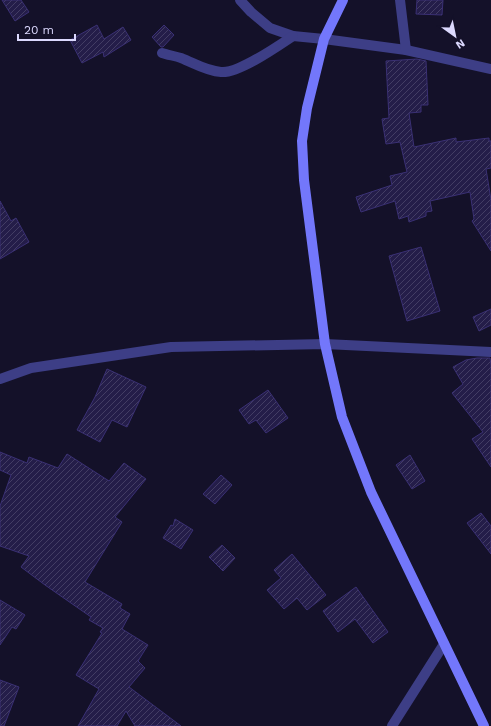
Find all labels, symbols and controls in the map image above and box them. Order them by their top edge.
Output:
scale bar [18,16,75,42]
north arrow [435,16,475,56]
text: 20 m [24,23,54,37]
text: N [453,36,467,52]

